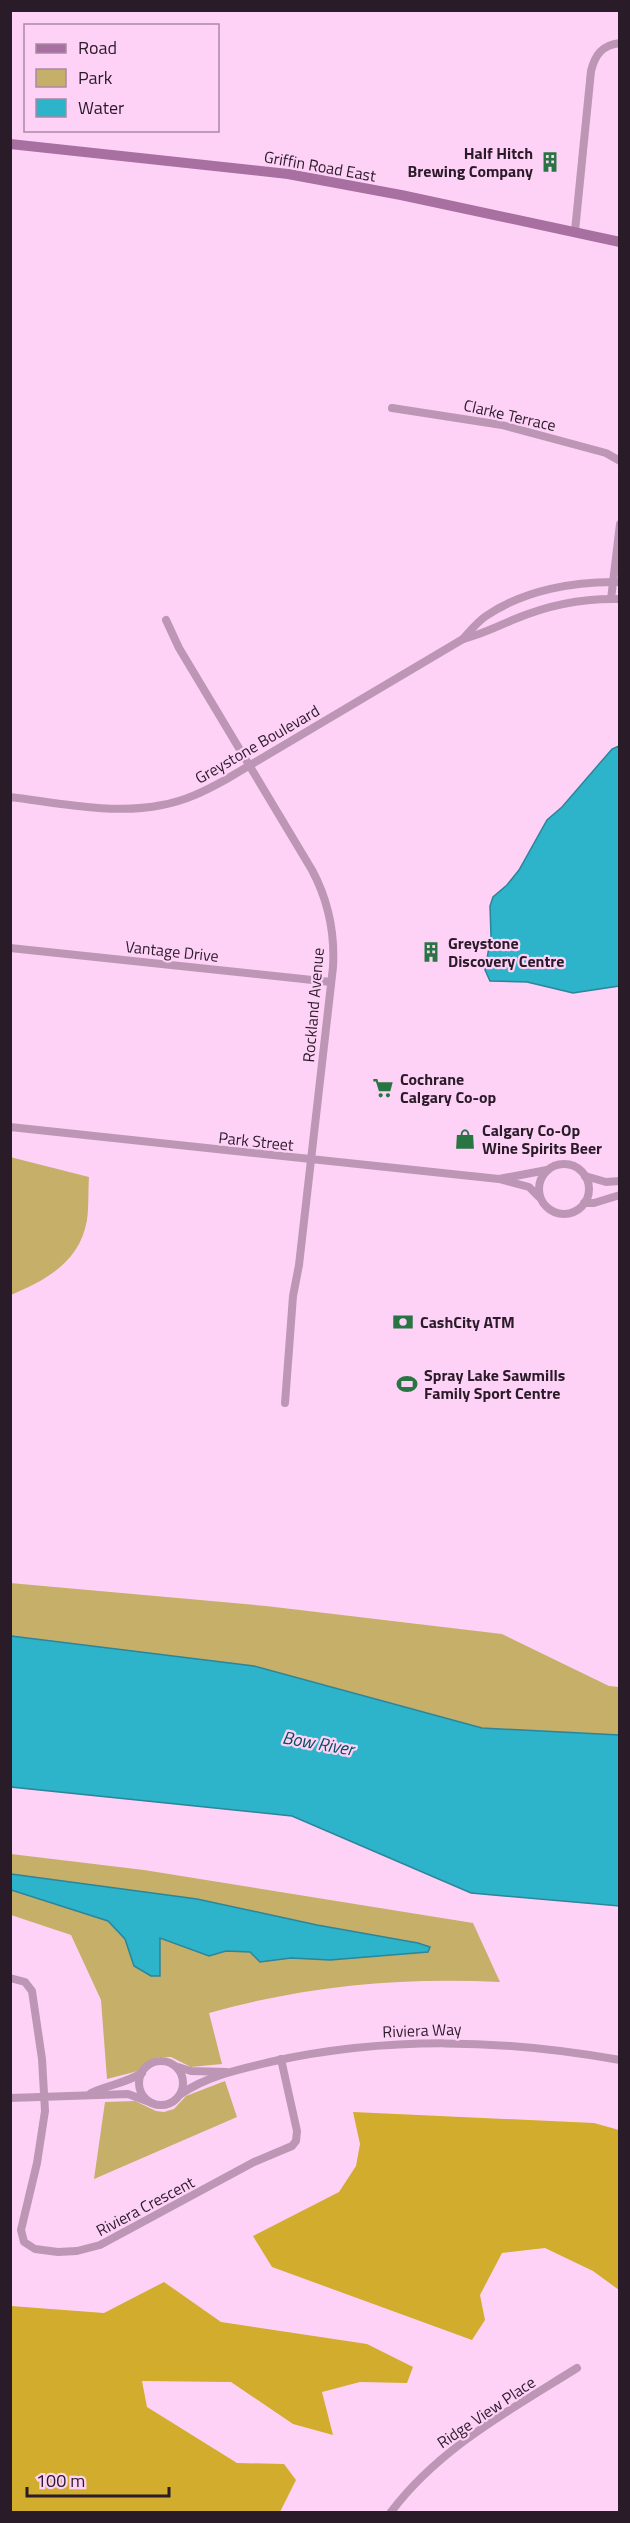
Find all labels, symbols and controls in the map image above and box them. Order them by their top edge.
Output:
legend [24,24,219,132]
text: Road [78,34,117,61]
text: Park [78,64,113,91]
text: Water [78,94,124,121]
place label: Half Hitch Brewing Company [408,141,533,183]
street label: Griffin Road East [262,144,378,188]
building icon: Half Hitch Brewing Company [538,150,562,174]
street label: Clarke Terrace [461,393,559,437]
street label: Greystone Boulevard [190,699,324,789]
place label: Greystone Discovery Centre [448,931,564,973]
street label: Vantage Drive [124,934,220,968]
building icon: Greystone Discovery Centre [419,940,443,964]
street label: Rockland Avenue [296,947,330,1063]
place label: Cochrane Calgary Co-op [400,1067,496,1109]
supermarket icon: Cochrane Calgary Co-op [371,1076,395,1100]
place label: Calgary Co-Op Wine Spirits Beer [482,1118,602,1160]
street label: Park Street [217,1125,295,1157]
shop icon: Calgary Co-Op Wine Spirits Beer [453,1127,477,1151]
bank icon: CashCity ATM [391,1310,415,1334]
place label: CashCity ATM [420,1310,515,1334]
place label: Spray Lake Sawmills Family Sport Centre [424,1363,565,1405]
sports icon: Spray Lake Sawmills Family Sport Centre [395,1372,419,1396]
water label: Bow River [280,1723,358,1763]
street label: Riviera Way [382,2017,462,2043]
street label: Riviera Crescent [92,2170,199,2242]
street label: Ridge View Place [432,2370,540,2454]
scale bar [27,2460,170,2498]
text: 100 m [36,2467,85,2494]

